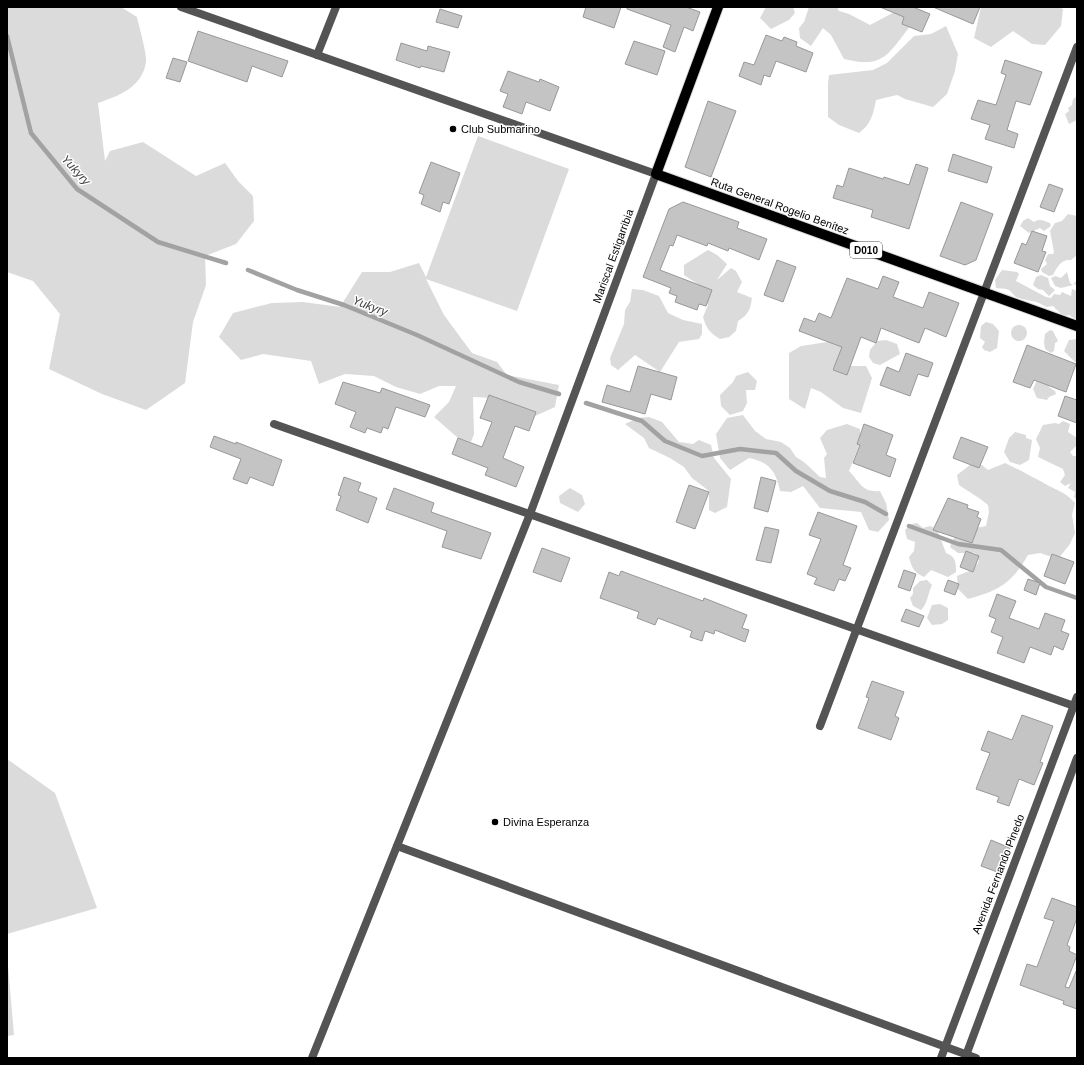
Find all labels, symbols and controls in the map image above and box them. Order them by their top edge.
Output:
place label: Club Submarino [461,123,540,135]
marker: Club Submarino [448,124,458,134]
water label: Yukyry [59,152,94,189]
street label: Ruta General Rogelio Benítez [709,175,851,237]
street label: Mariscal Estigarribia [590,207,636,305]
road number: D010 [850,242,882,258]
water label: Yukyry [351,293,390,319]
street label: Avenida Fernando Pinedo [970,813,1026,935]
place label: Divina Esperanza [503,816,590,828]
marker: Divina Esperanza [490,817,500,827]

